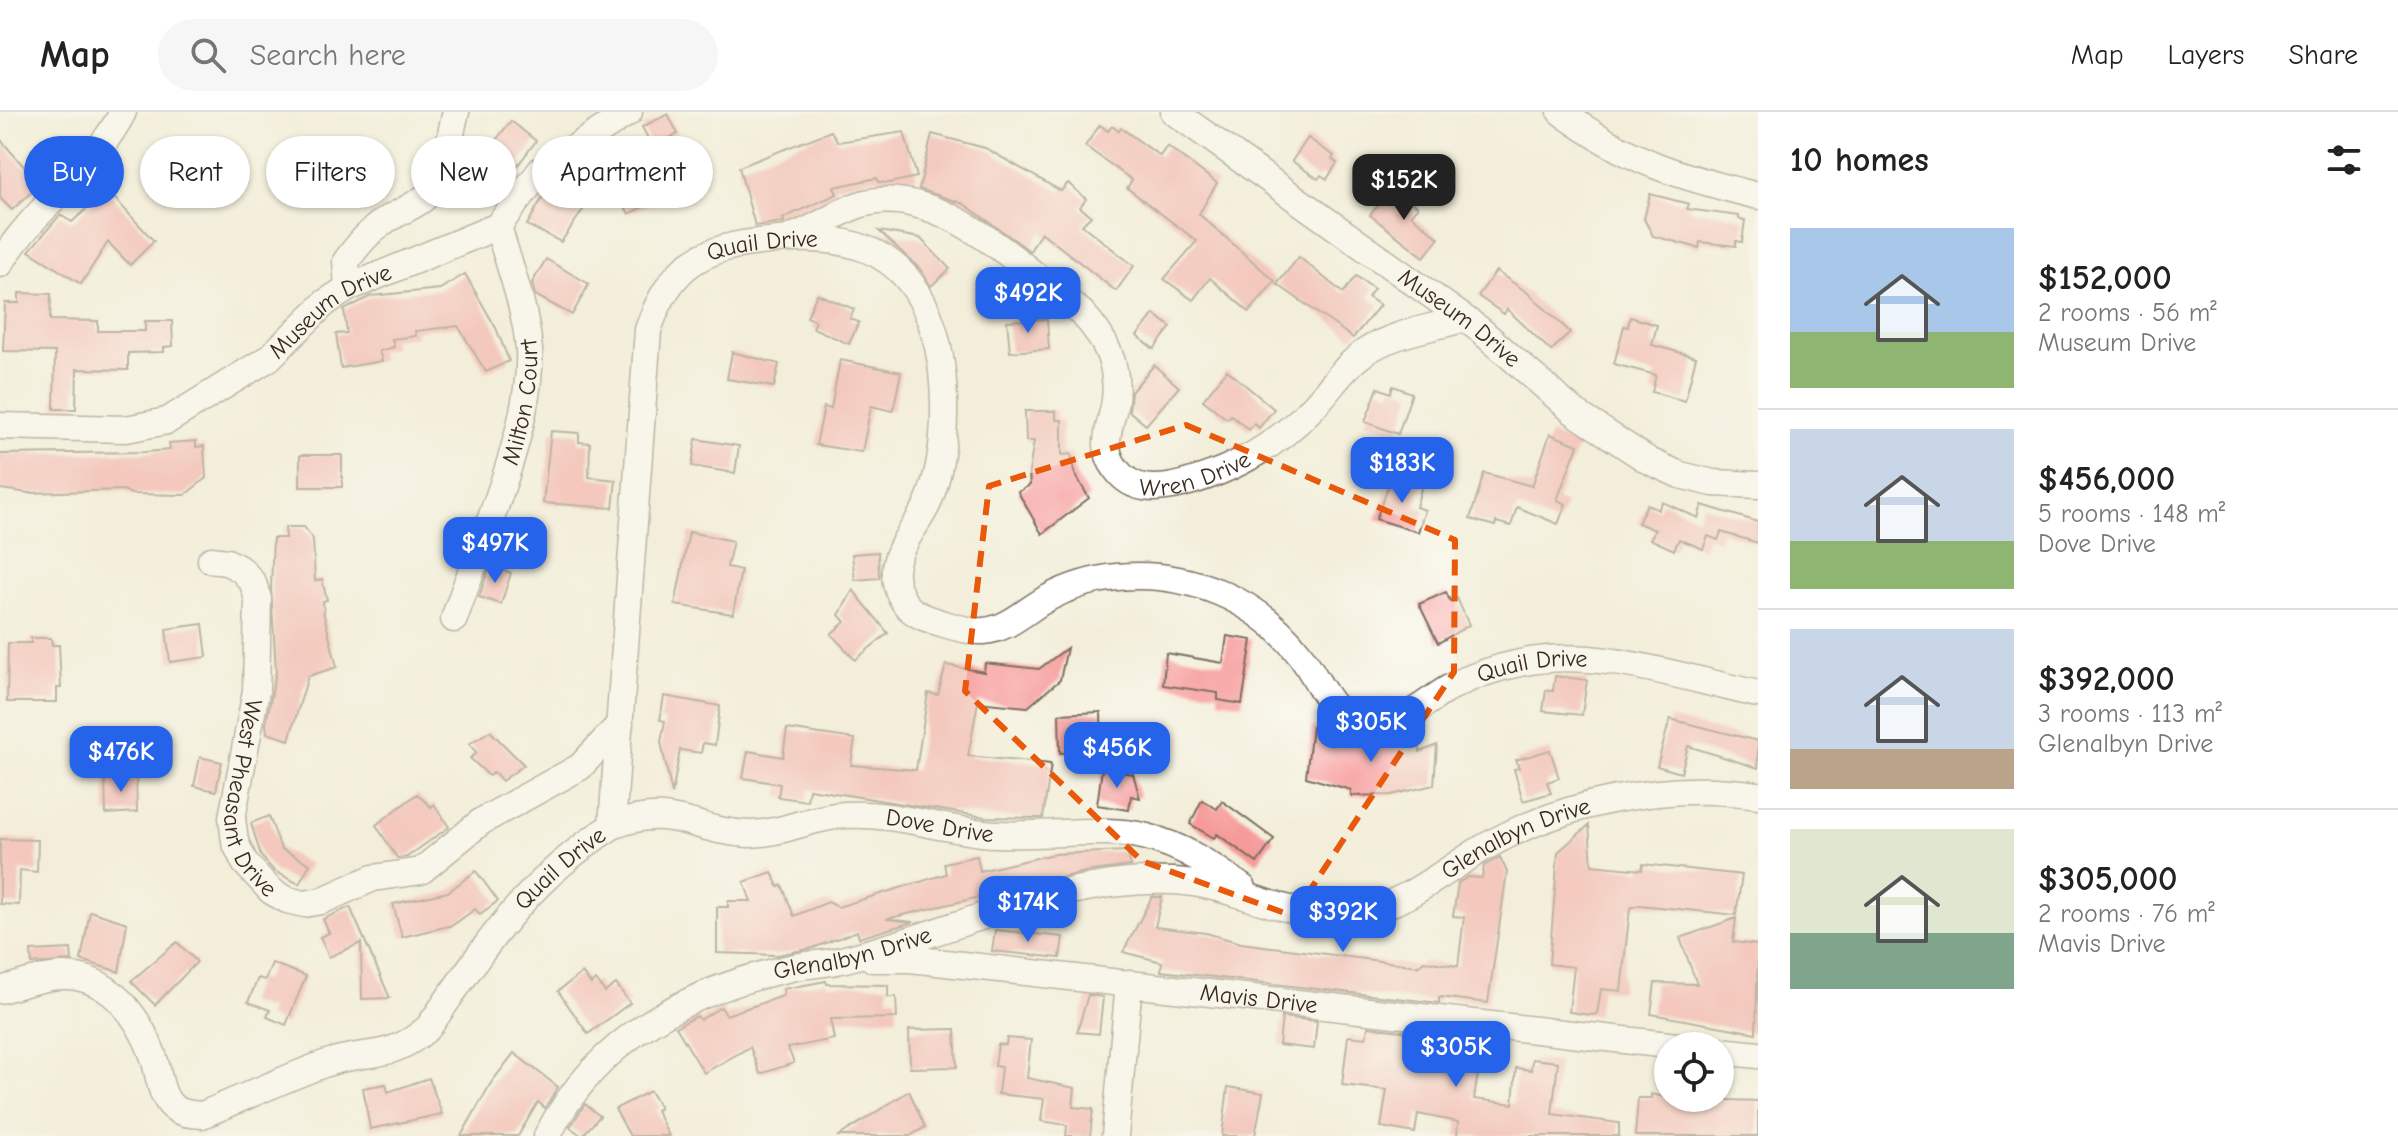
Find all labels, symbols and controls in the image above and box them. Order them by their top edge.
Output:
search box [158,19,718,91]
text: Map [40,33,110,77]
icon: search [186,33,230,77]
text: Search here [250,38,406,73]
text: Map [2071,39,2124,71]
text: Layers [2168,39,2244,71]
text: Share [2288,39,2358,71]
chip: Buy [24,136,124,208]
chip: Rent [140,136,250,208]
chip: Filters [266,136,395,208]
chip: New [411,136,516,208]
chip: Apartment [532,136,713,208]
icon: filters [2322,138,2366,182]
text: 10 homes [1790,140,1929,180]
pin: $152K [1348,154,1460,222]
text: $152K [1370,165,1438,195]
street label: Quail Drive [703,225,818,267]
street label: Museum Drive [263,258,395,364]
text: $152,000 [2038,258,2172,298]
icon: home [1854,260,1950,356]
street label: Museum Drive [1393,262,1526,373]
pin: $492K [972,267,1084,335]
text: $492K [993,278,1063,308]
text: 2 rooms · 56 m² [2038,298,2217,328]
text: Museum Drive [2038,328,2196,358]
street label: Milton Court [496,337,543,468]
pin: $183K [1346,437,1458,505]
street label: Wren Drive [1138,445,1255,503]
text: $183K [1369,448,1435,478]
text: $456,000 [2038,459,2175,499]
icon: home [1854,461,1950,557]
text: 5 rooms · 148 m² [2038,499,2225,529]
pin: $497K [439,517,551,585]
text: $497K [461,528,529,558]
text: Dove Drive [2038,529,2156,559]
street label: Quail Drive [1473,644,1588,688]
text: $392,000 [2038,659,2175,699]
icon: home [1854,661,1950,757]
pin: $305K [1315,696,1427,764]
street label: West Pheasant Drive [218,697,283,902]
text: 3 rooms · 113 m² [2038,699,2222,729]
text: $305K [1335,707,1407,737]
pin: $456K [1061,722,1173,790]
pin: $476K [65,726,177,794]
text: Glenalbyn Drive [2038,729,2213,759]
text: $456K [1082,733,1152,763]
text: $476K [88,737,154,767]
street label: Glenalbyn Drive [1436,792,1593,885]
street label: Dove Drive [884,803,995,848]
street label: Quail Drive [508,821,611,915]
text: $305,000 [2038,859,2178,899]
icon: home [1854,861,1950,957]
pin: $174K [972,876,1084,944]
pin: $392K [1287,886,1399,954]
text: $174K [997,887,1059,917]
text: $392K [1308,897,1378,927]
text: 2 rooms · 76 m² [2038,899,2215,929]
street label: Glenalbyn Drive [771,920,935,985]
text: Mavis Drive [2038,929,2165,959]
street label: Mavis Drive [1199,978,1319,1019]
pin: $305K [1400,1021,1512,1089]
text: $305K [1420,1032,1492,1062]
map controls [1654,1032,1734,1112]
button: locate [1654,1032,1734,1112]

